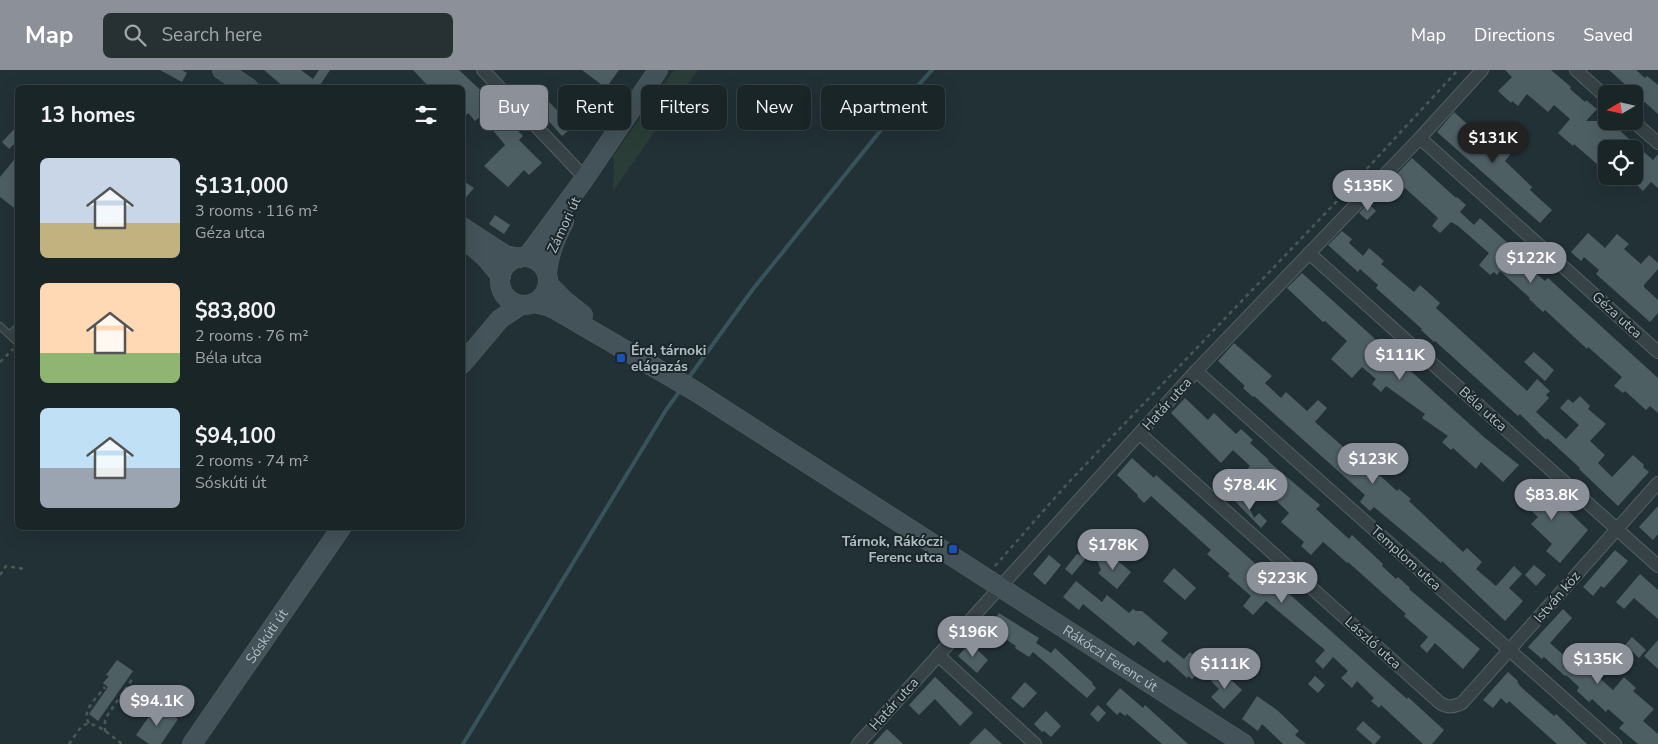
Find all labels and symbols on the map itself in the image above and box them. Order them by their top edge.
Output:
north arrow [1598,85,1642,130]
pin: $131K [1458,122,1528,164]
pin: $135K [1333,170,1403,212]
street label: Zámori út [543,194,585,256]
pin: $122K [1496,242,1566,284]
street label: Géza utca [1588,287,1646,343]
pin: $111K [1365,338,1435,381]
place label: Érd, tárnoki elágazás [631,341,706,376]
marker: Érd, tárnoki elágazás [615,352,627,364]
street label: Határ utca [1138,373,1196,435]
street label: Béla utca [1455,382,1511,436]
pin: $123K [1338,442,1408,485]
pin: $78.4K [1209,468,1291,511]
pin: $83.8K [1511,478,1593,521]
street label: Templom utca [1367,521,1445,595]
pin: $178K [1078,528,1148,571]
place label: Tárnok, Rákóczi Ferenc utca [842,532,943,567]
marker: Tárnok, Rákóczi Ferenc utca [947,543,959,555]
pin: $223K [1247,562,1317,604]
street label: István köz [1529,567,1585,627]
street label: Sóskúti út [241,605,292,667]
street label: László utca [1341,612,1405,674]
pin: $196K [938,616,1008,658]
street label: Rákóczi Ferenc út [1059,621,1162,696]
pin: $135K [1563,642,1633,685]
pin: $111K [1190,648,1260,690]
street label: Határ utca [865,673,923,735]
pin: $94.1K [116,684,198,727]

